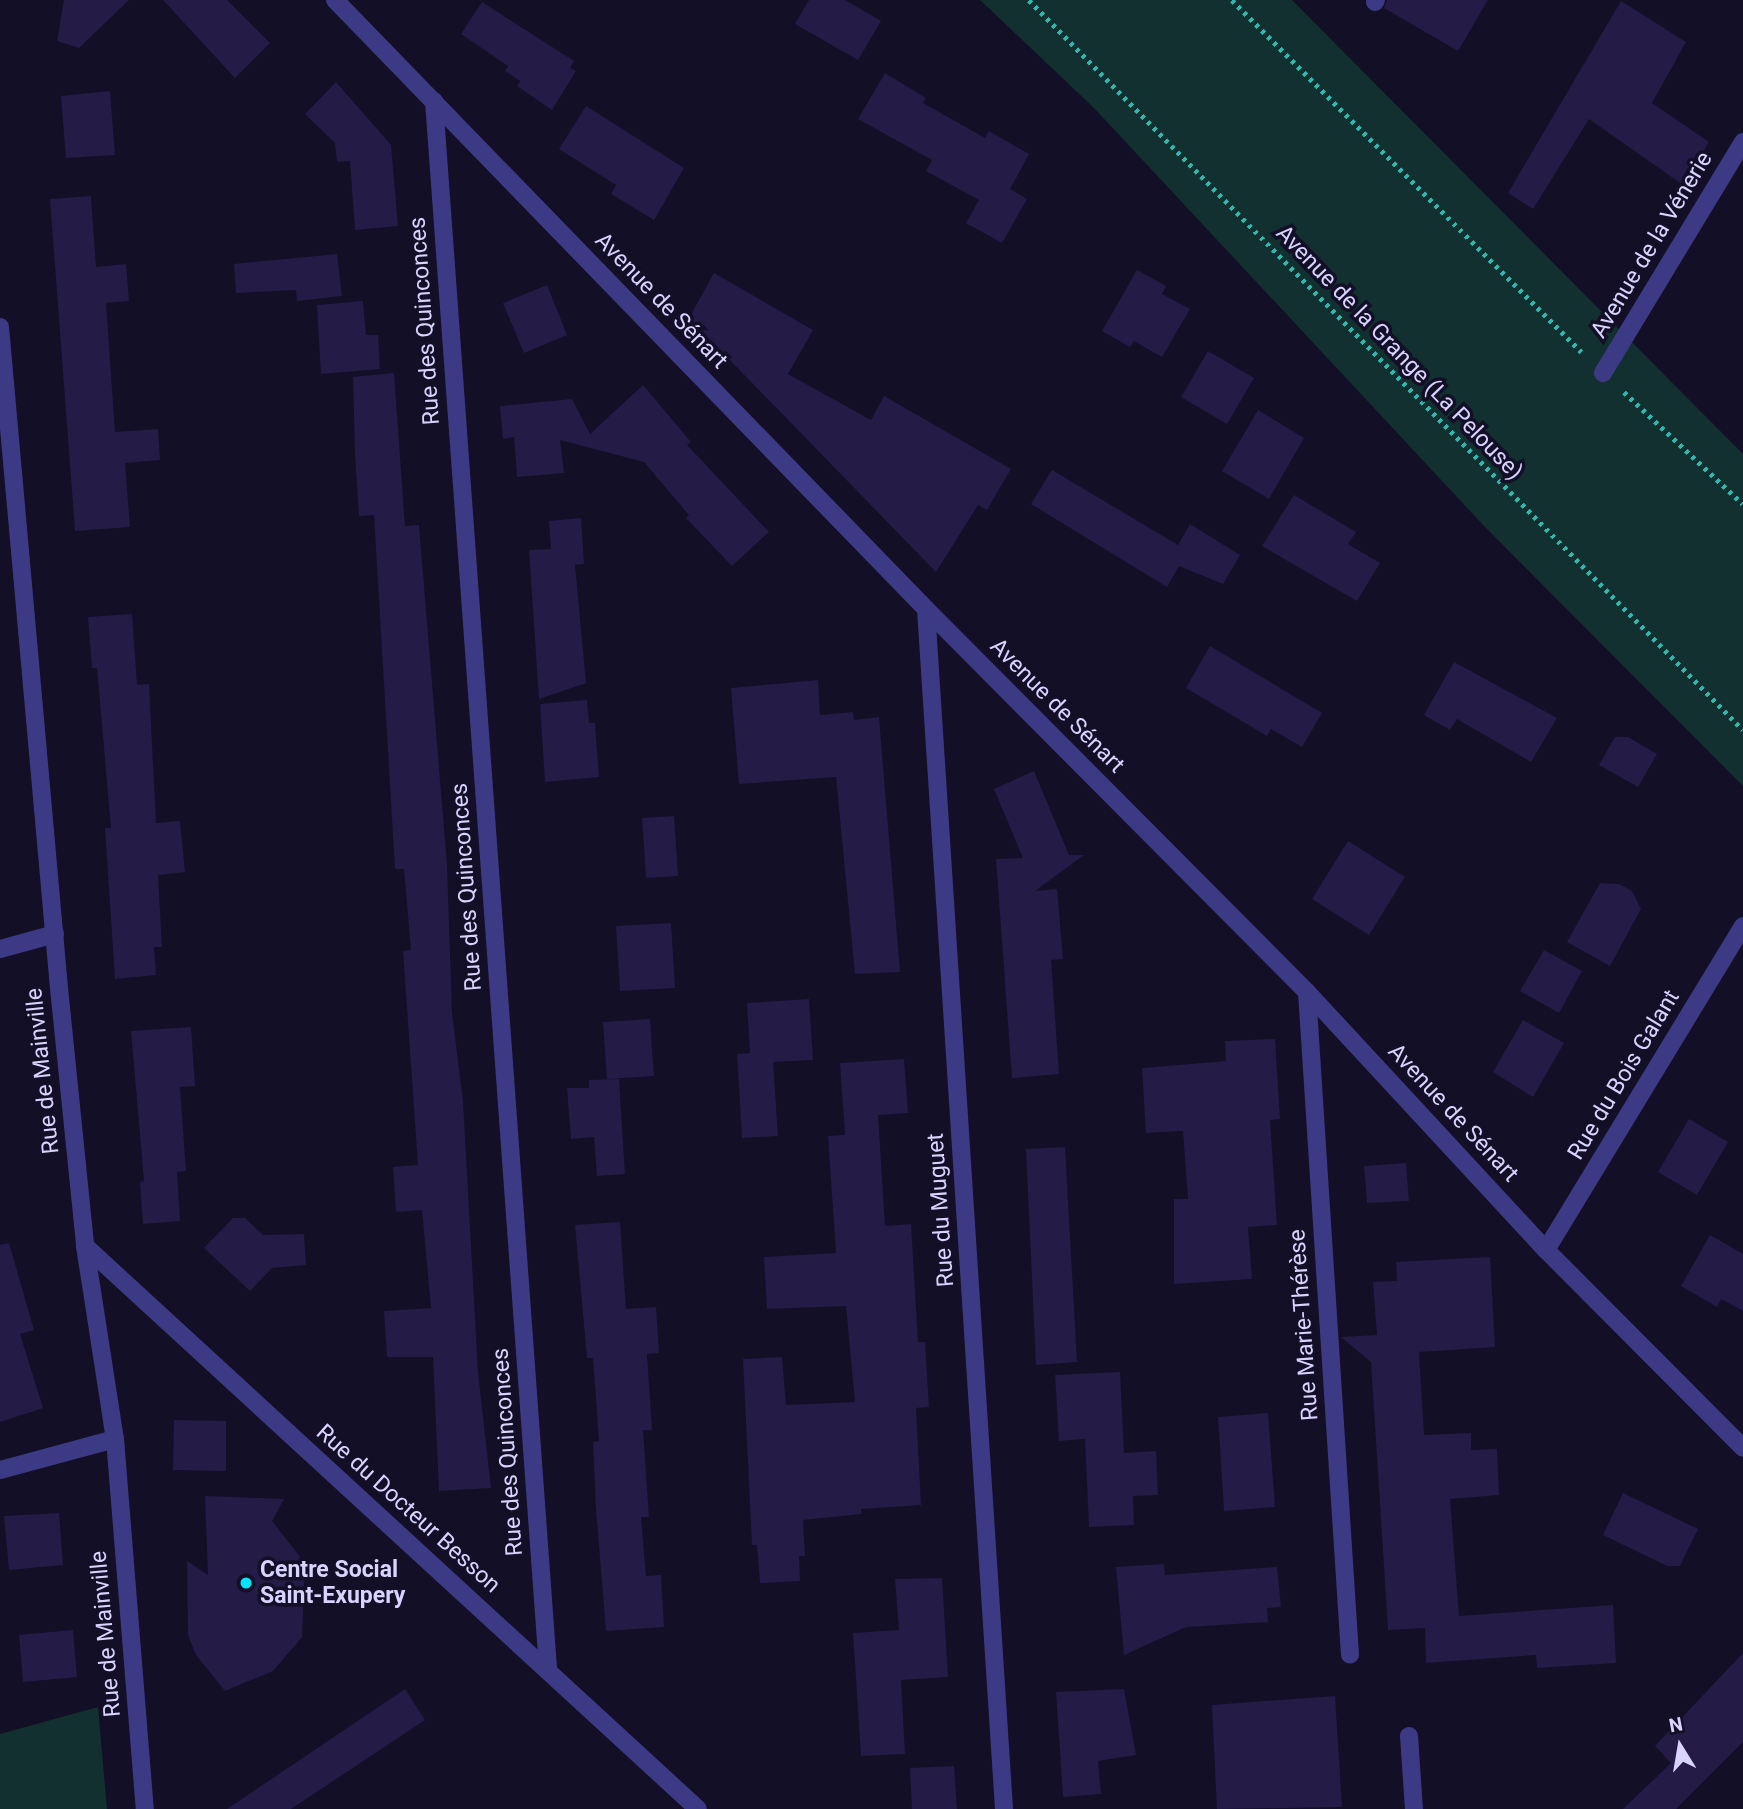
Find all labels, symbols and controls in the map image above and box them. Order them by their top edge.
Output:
street label: Avenue de la Vénerie [1585,147,1719,343]
street label: Rue des Quinconces [404,216,446,426]
street label: Avenue de la Grange (La Pelouse) [1270,220,1528,486]
street label: Avenue de Sénart [589,227,733,375]
street label: Avenue de Sénart [984,633,1130,779]
street label: Rue des Quinconces [446,782,488,992]
street label: Rue du Bois Galant [1562,985,1686,1165]
street label: Rue de Mainville [21,987,65,1155]
street label: Avenue de Sénart [1382,1038,1524,1188]
street label: Rue du Muguet [922,1132,960,1288]
street label: Rue Marie-Thérèse [1284,1228,1324,1422]
street label: Rue des Quinconces [487,1347,529,1557]
street label: Rue du Docteur Besson [310,1419,506,1599]
street label: Rue de Mainville [85,1550,127,1718]
place label: Centre Social Saint-Exupery [260,1556,405,1610]
marker: Centre Social Saint-Exupery [238,1575,254,1591]
north arrow [1645,1711,1715,1781]
text: N [1667,1712,1685,1737]

